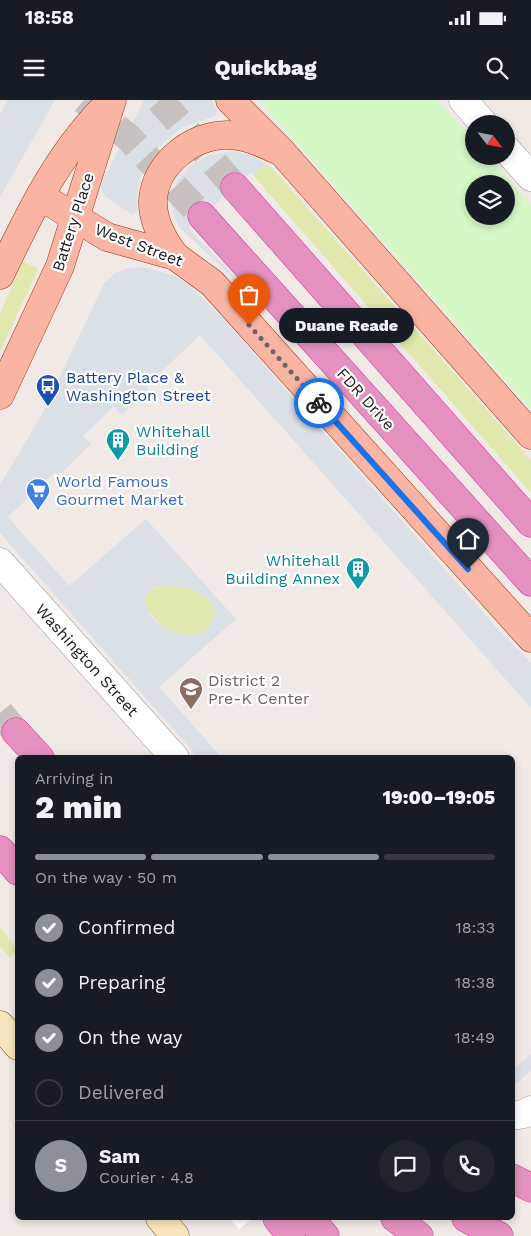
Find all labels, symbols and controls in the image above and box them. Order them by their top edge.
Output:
text: 18:58 [25,6,74,29]
icon: menu [20,54,48,82]
icon: search [483,54,511,82]
text: Quickbag [214,55,317,80]
north arrow [465,115,515,165]
map controls [465,115,515,225]
street label: Battery Place [48,170,98,274]
button: layers [465,175,515,225]
street label: West Street [92,219,186,271]
pin [228,274,270,325]
icon: bag [235,281,263,309]
callout: Duane Reade [279,308,414,342]
text: Duane Reade [295,316,398,335]
street label: FDR Drive [333,364,399,434]
place label: Battery Place & Washington Street [66,368,211,405]
bus stop icon: Battery Place & Washington Street [35,373,61,407]
courier [294,378,344,428]
icon: bike [305,389,333,417]
place label: Whitehall Building [136,422,210,459]
building icon: Whitehall Building [105,427,131,461]
place label: World Famous Gourmet Market [56,472,184,509]
supermarket icon: World Famous Gourmet Market [25,477,51,511]
pin [447,518,489,569]
icon: home [454,525,482,553]
place label: Whitehall Building Annex [225,551,340,588]
building icon: Whitehall Building Annex [345,556,371,590]
street label: Washington Street [32,600,143,720]
place label: District 2 Pre-K Center [208,671,310,708]
school or university icon: District 2 Pre-K Center [178,676,204,710]
text: Arriving in [35,769,113,788]
text: 19:00–19:05 [383,786,495,809]
text: 2 min [35,788,122,826]
text: On the way · 50 m [35,868,177,887]
icon: check [35,914,63,942]
text: Confirmed [78,916,175,939]
text: 18:33 [456,918,495,937]
icon: check [35,969,63,997]
text: Preparing [78,971,165,994]
text: 18:38 [455,973,495,992]
icon: check [35,1024,63,1052]
text: On the way [78,1026,182,1049]
text: 18:49 [455,1028,495,1047]
text: Delivered [78,1081,165,1104]
button: chat [379,1140,431,1192]
button: phone [443,1140,495,1192]
text: Sam [99,1145,140,1168]
text: S [55,1154,67,1177]
text: Courier · 4.8 [99,1168,194,1187]

